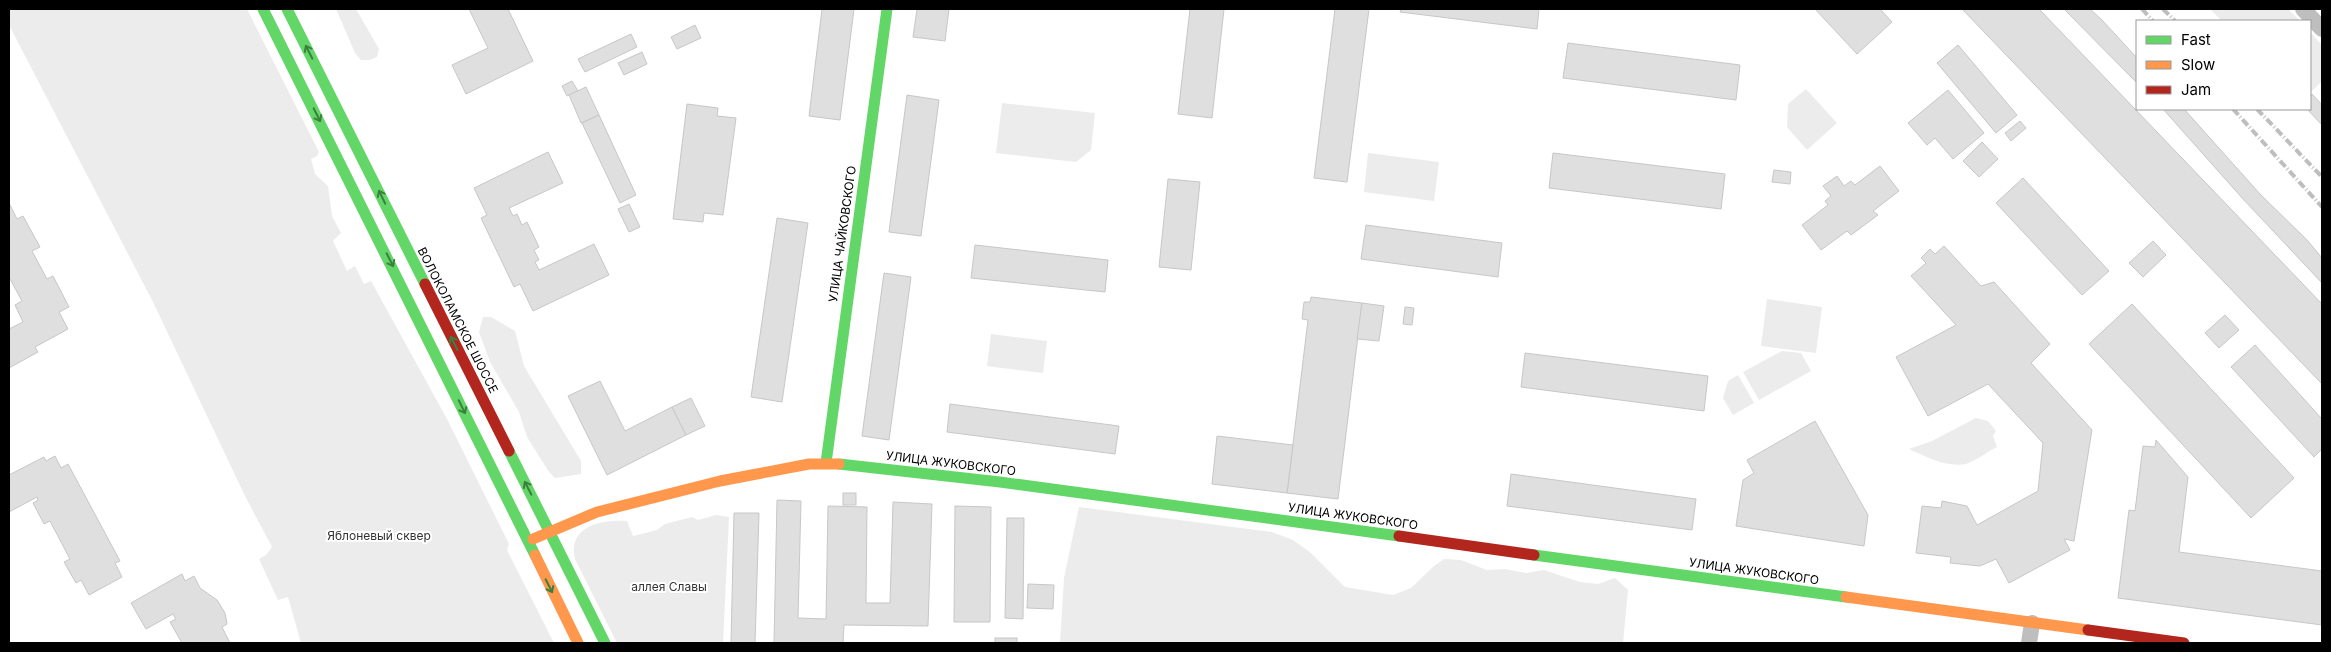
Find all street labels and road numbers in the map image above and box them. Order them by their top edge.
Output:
street label: УЛИЦА ЧАЙКОВСКОГО [825,165,859,303]
street label: ВОЛОКОЛАМСКОЕ ШОССЕ [415,245,501,395]
street label: УЛИЦА ЖУКОВСКОГО [885,448,1017,478]
street label: УЛИЦА ЖУКОВСКОГО [1287,499,1419,533]
street label: УЛИЦА ЖУКОВСКОГО [1688,554,1820,588]

